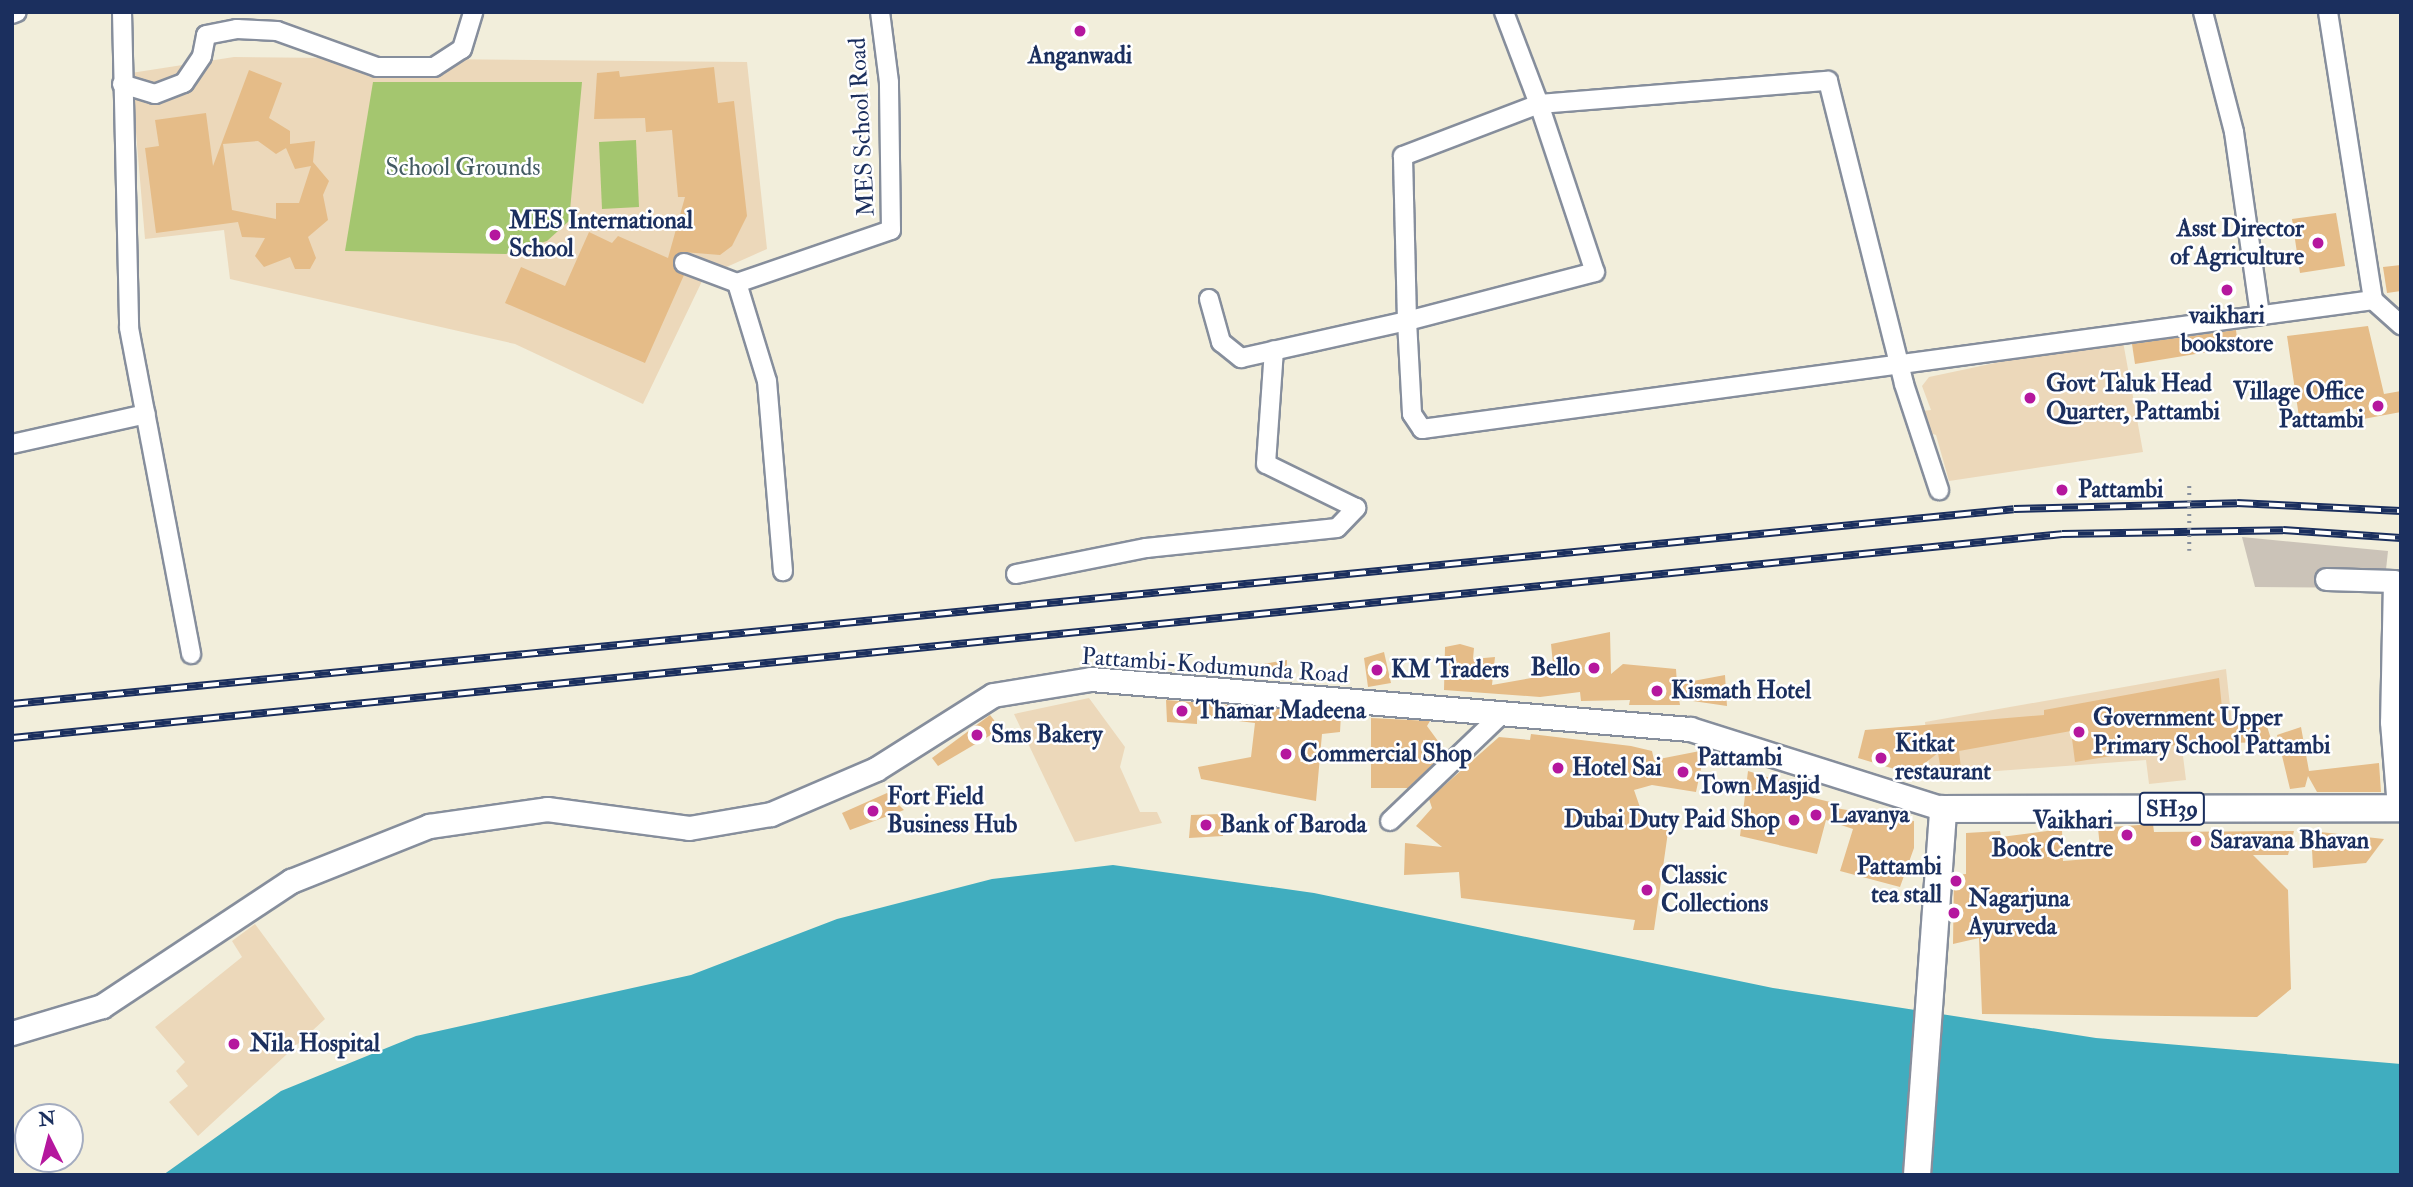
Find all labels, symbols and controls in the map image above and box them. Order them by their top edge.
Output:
marker: Anganwadi [1072,23,1088,39]
street label: MES School Road [843,37,881,217]
place label: Anganwadi [1028,42,1132,70]
park label: School Grounds [385,154,541,182]
place label: MES International School [509,207,693,263]
place label: Asst Director of Agriculture [2170,215,2304,271]
marker: MES International School [487,227,503,243]
marker: Asst Director of Agriculture [2310,235,2326,251]
marker: vaikhari bookstore [2219,282,2235,298]
place label: vaikhari bookstore [2181,302,2273,358]
place label: Govt Taluk Head Quarter, Pattambi [2046,370,2220,426]
place label: Village Office Pattambi [2233,378,2364,434]
marker: Govt Taluk Head Quarter, Pattambi [2020,388,2040,408]
marker: Village Office Pattambi [2370,398,2386,414]
place label: Pattambi [2078,476,2163,504]
marker: Pattambi [2052,480,2072,500]
street label: Pattambi-Kodumunda Road [1080,642,1350,690]
place label: Bello [1530,654,1580,682]
place label: KM Traders [1391,656,1509,684]
marker: Bello [1586,660,1602,676]
marker: KM Traders [1369,662,1385,678]
place label: Kismath Hotel [1671,677,1811,705]
marker: Kismath Hotel [1649,683,1665,699]
place label: Thamar Madeena [1196,697,1366,725]
marker: Thamar Madeena [1174,703,1190,719]
place label: Government Upper Primary School Pattambi [2093,704,2330,760]
place label: Sms Bakery [991,721,1102,749]
marker: Government Upper Primary School Pattambi [2071,724,2087,740]
marker: Sms Bakery [969,727,985,743]
place label: Kitkat restaurant [1895,730,1991,786]
place label: Commercial Shop [1300,740,1472,768]
place label: Pattambi Town Masjid [1697,744,1820,800]
marker: Commercial Shop [1278,746,1294,762]
marker: Kitkat restaurant [1873,750,1889,766]
place label: Hotel Sai [1572,754,1662,782]
marker: Hotel Sai [1550,760,1566,776]
marker: Pattambi Town Masjid [1675,764,1691,780]
place label: Fort Field Business Hub [887,783,1017,839]
road number: SH39 [2139,790,2205,828]
place label: Lavanya [1830,801,1909,829]
marker: Fort Field Business Hub [865,803,881,819]
place label: Dubai Duty Paid Shop [1564,806,1780,834]
marker: Lavanya [1808,807,1824,823]
place label: Vaikhari Book Centre [1991,807,2113,863]
place label: Bank of Baroda [1220,811,1367,839]
marker: Dubai Duty Paid Shop [1786,812,1802,828]
marker: Bank of Baroda [1198,817,1214,833]
marker: Vaikhari Book Centre [2119,827,2135,843]
place label: Saravana Bhavan [2210,827,2369,855]
marker: Saravana Bhavan [2188,833,2204,849]
place label: Pattambi tea stall [1857,853,1942,909]
place label: Classic Collections [1661,862,1768,918]
marker: Pattambi tea stall [1948,873,1964,889]
marker: Classic Collections [1639,882,1655,898]
place label: Nagarjuna Ayurveda [1968,885,2070,941]
marker: Nagarjuna Ayurveda [1946,905,1962,921]
place label: Nila Hospital [250,1030,380,1058]
marker: Nila Hospital [224,1034,244,1054]
north arrow [14,1103,84,1173]
text: N [37,1106,57,1132]

